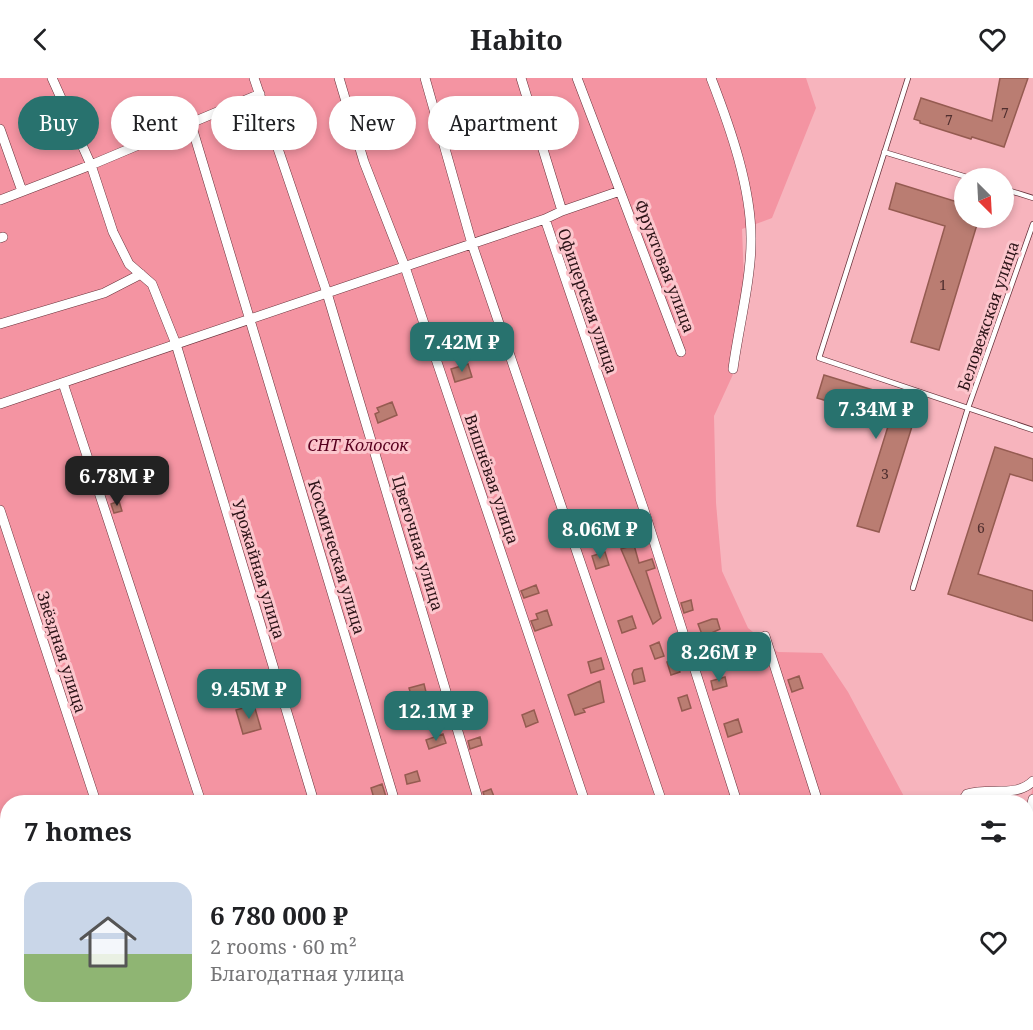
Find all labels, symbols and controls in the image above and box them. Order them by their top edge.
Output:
text: Habito [470,21,563,58]
icon: back [24,23,57,56]
icon: heart [976,23,1009,56]
chip: Buy [18,96,99,150]
chip: Rent [111,96,199,150]
chip: Filters [211,96,317,150]
chip: New [329,96,416,150]
chip: Apartment [428,96,579,150]
house number: 7 [1001,103,1009,122]
house number: 7 [945,110,953,129]
north arrow [954,168,1014,228]
map controls [954,168,1014,228]
street label: Фруктовая улица [629,196,701,336]
street label: Офицерская улица [553,225,623,377]
street label: Беловежская улица [952,238,1024,394]
house number: 1 [939,275,947,294]
pin: 7.42M ₽ [407,322,517,373]
text: 7.42M ₽ [424,328,500,355]
pin: 7.34M ₽ [821,389,931,440]
text: 7.34M ₽ [838,395,914,422]
street label: Вишнёвая улица [459,411,525,547]
park label: СНТ Колосок [307,434,409,456]
pin: 6.78M ₽ [62,456,172,507]
text: 6.78M ₽ [79,462,155,489]
house number: 3 [881,464,889,483]
street label: Цветочная улица [387,473,449,613]
street label: Космическая улица [303,477,371,637]
street label: Урожайная улица [227,496,291,642]
pin: 8.06M ₽ [545,509,655,560]
text: 8.06M ₽ [562,515,638,542]
house number: 6 [977,518,985,537]
street label: Звёздная улица [32,588,92,716]
pin: 8.26M ₽ [664,632,774,683]
text: 8.26M ₽ [681,638,757,665]
pin: 9.45M ₽ [194,669,304,720]
text: 9.45M ₽ [211,675,287,702]
pin: 12.1M ₽ [381,691,491,742]
text: 12.1M ₽ [398,697,474,724]
text: 7 homes [24,813,132,849]
icon: filters [977,815,1010,848]
text: 6 780 000 ₽ [210,897,348,933]
icon: home [72,906,144,978]
icon: heart [977,926,1010,959]
text: 2 rooms · 60 m² [210,933,357,960]
text: Благодатная улица [210,960,405,987]

